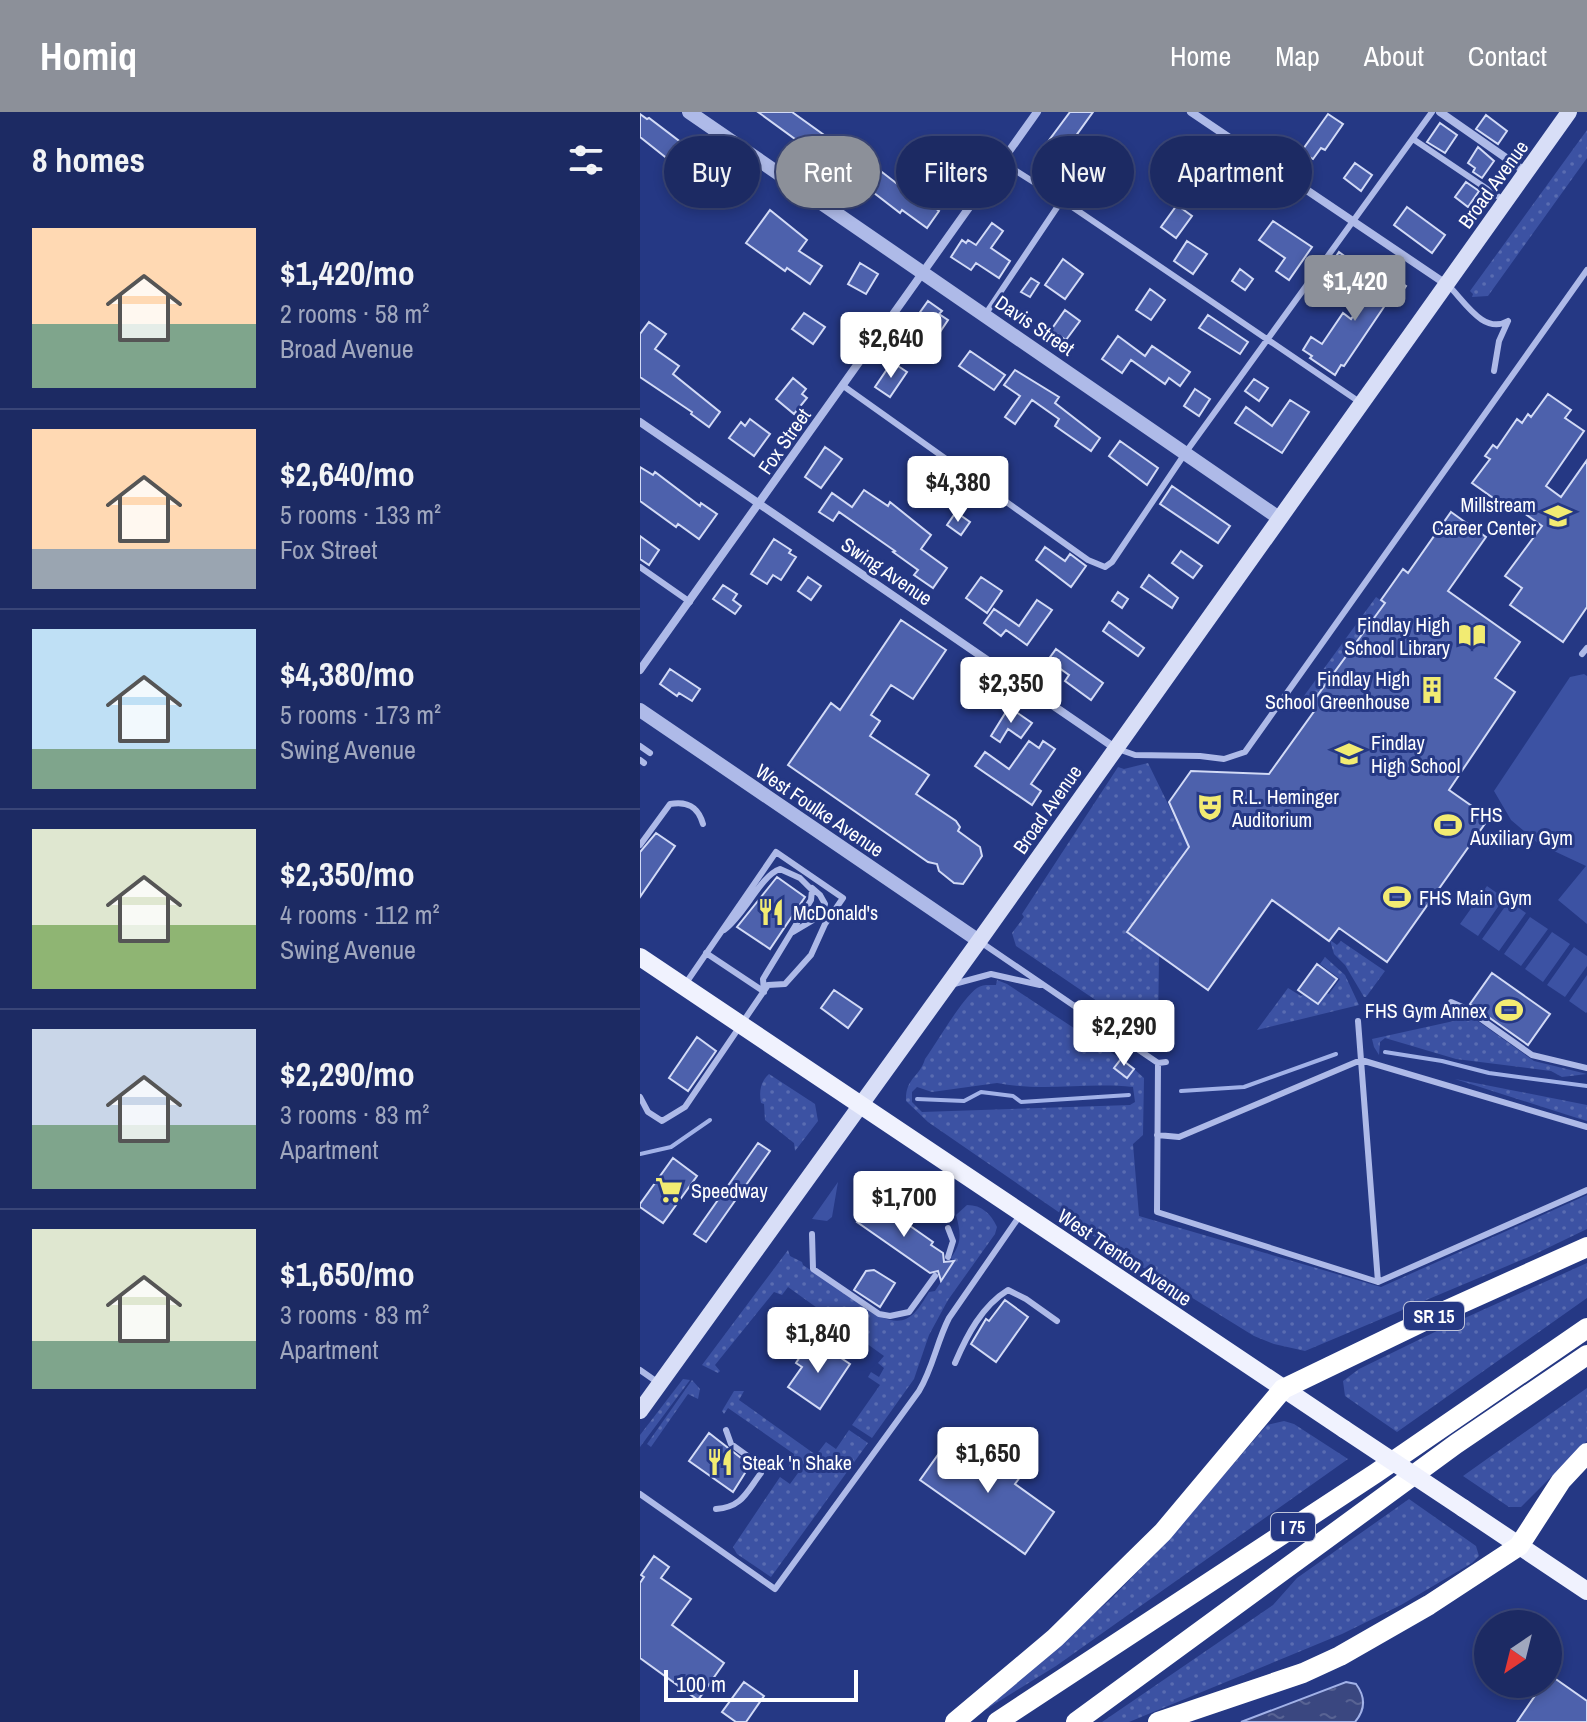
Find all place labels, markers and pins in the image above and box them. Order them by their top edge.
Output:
pin: $1,420 [1290,255,1420,323]
pin: $2,640 [826,312,956,380]
pin: $4,380 [893,456,1023,524]
place label: Millstream Career Center [1432,491,1537,541]
school or university icon: Millstream Career Center [1543,501,1573,531]
place label: Findlay High School Library [1344,611,1451,661]
library icon: Findlay High School Library [1457,620,1487,650]
pin: $2,350 [946,657,1076,725]
place label: Findlay High School Greenhouse [1265,665,1410,715]
building icon: Findlay High School Greenhouse [1417,675,1447,705]
place label: Findlay High School [1371,729,1460,779]
school or university icon: Findlay High School [1334,739,1364,769]
place label: R.L. Heminger Auditorium [1231,783,1339,833]
theatre icon: R.L. Heminger Auditorium [1195,792,1225,822]
place label: FHS Auxiliary Gym [1469,801,1573,851]
sports icon: FHS Auxiliary Gym [1433,810,1463,840]
sports icon: FHS Main Gym [1382,882,1412,912]
place label: FHS Main Gym [1419,884,1532,911]
restaurant icon: McDonald's [756,897,786,927]
place label: McDonald's [793,899,878,926]
sports icon: FHS Gym Annex [1494,995,1524,1025]
place label: FHS Gym Annex [1365,997,1488,1024]
pin: $2,290 [1059,1000,1189,1068]
pin: $1,700 [839,1171,969,1239]
supermarket icon: Speedway [654,1175,684,1205]
place label: Speedway [691,1177,768,1204]
pin: $1,840 [753,1307,883,1375]
pin: $1,650 [923,1427,1053,1495]
restaurant icon: Steak 'n Shake [705,1447,735,1477]
place label: Steak 'n Shake [742,1449,852,1476]

